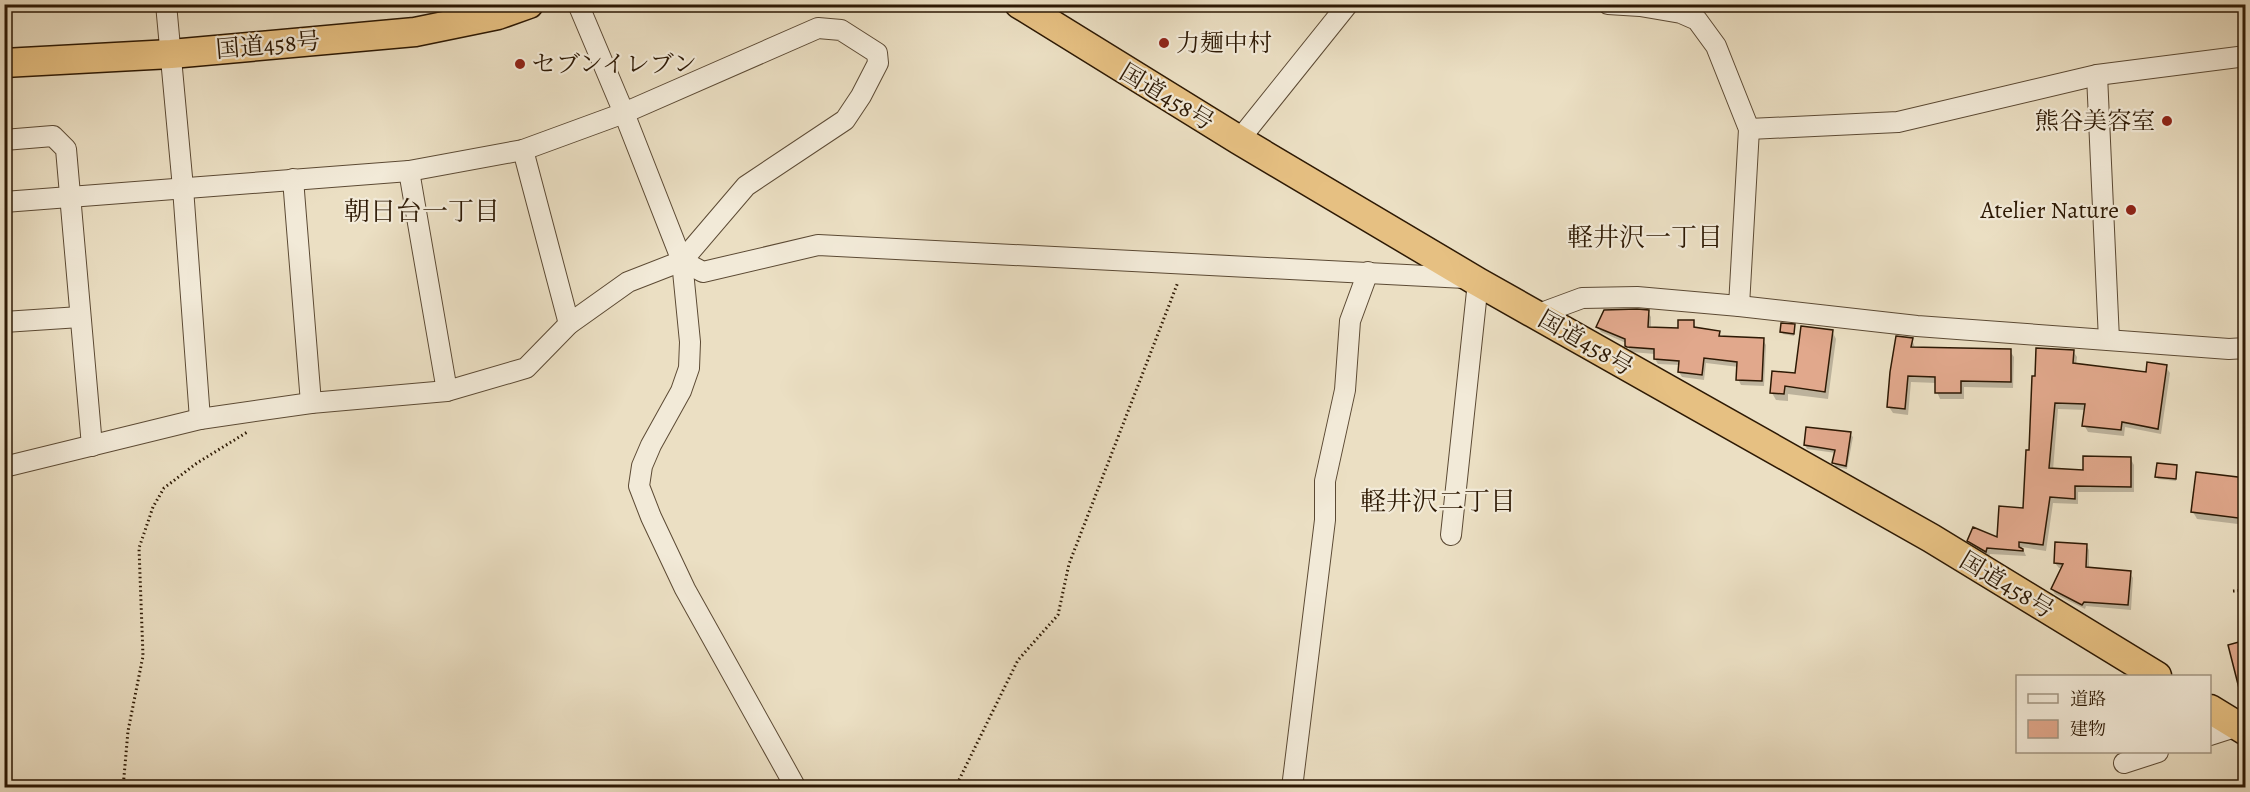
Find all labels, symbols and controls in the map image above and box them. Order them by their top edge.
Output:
street label: 国道458号 [214,24,322,66]
place label: 力麺中村 [1176,27,1272,59]
marker: 力麺中村 [1157,36,1171,50]
place label: セブンイレブン [532,48,697,80]
street label: 国道458号 [1114,56,1220,138]
marker: セブンイレブン [513,57,527,71]
place label: 熊谷美容室 [2035,105,2155,137]
marker: 熊谷美容室 [2160,114,2174,128]
district label: 朝日台一丁目 [344,194,500,229]
place label: Atelier Nature [1979,194,2119,226]
marker: Atelier Nature [2124,203,2138,217]
district label: 軽井沢一丁目 [1567,220,1723,255]
street label: 国道458号 [1533,303,1639,383]
district label: 軽井沢二丁目 [1360,484,1516,519]
street label: 国道458号 [1954,544,2060,626]
legend [2016,675,2211,753]
text: 道路 [2070,687,2106,711]
text: 建物 [2070,717,2106,741]

